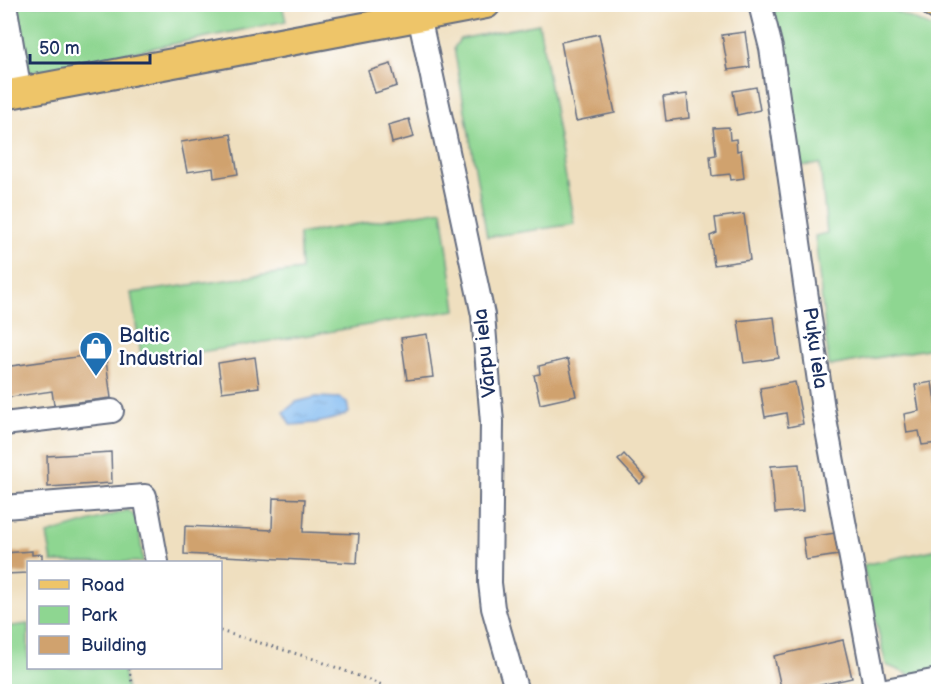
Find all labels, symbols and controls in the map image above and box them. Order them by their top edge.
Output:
scale bar [30,27,150,65]
text: 50 m [39,38,80,59]
street label: Puķu iela [797,306,833,390]
street label: Vārpu iela [468,307,502,399]
place label: Baltic Industrial [119,324,203,371]
shop icon: Baltic Industrial [78,330,114,377]
legend [27,561,222,669]
text: Road [81,575,125,596]
text: Park [81,605,117,626]
text: Building [81,635,147,656]

